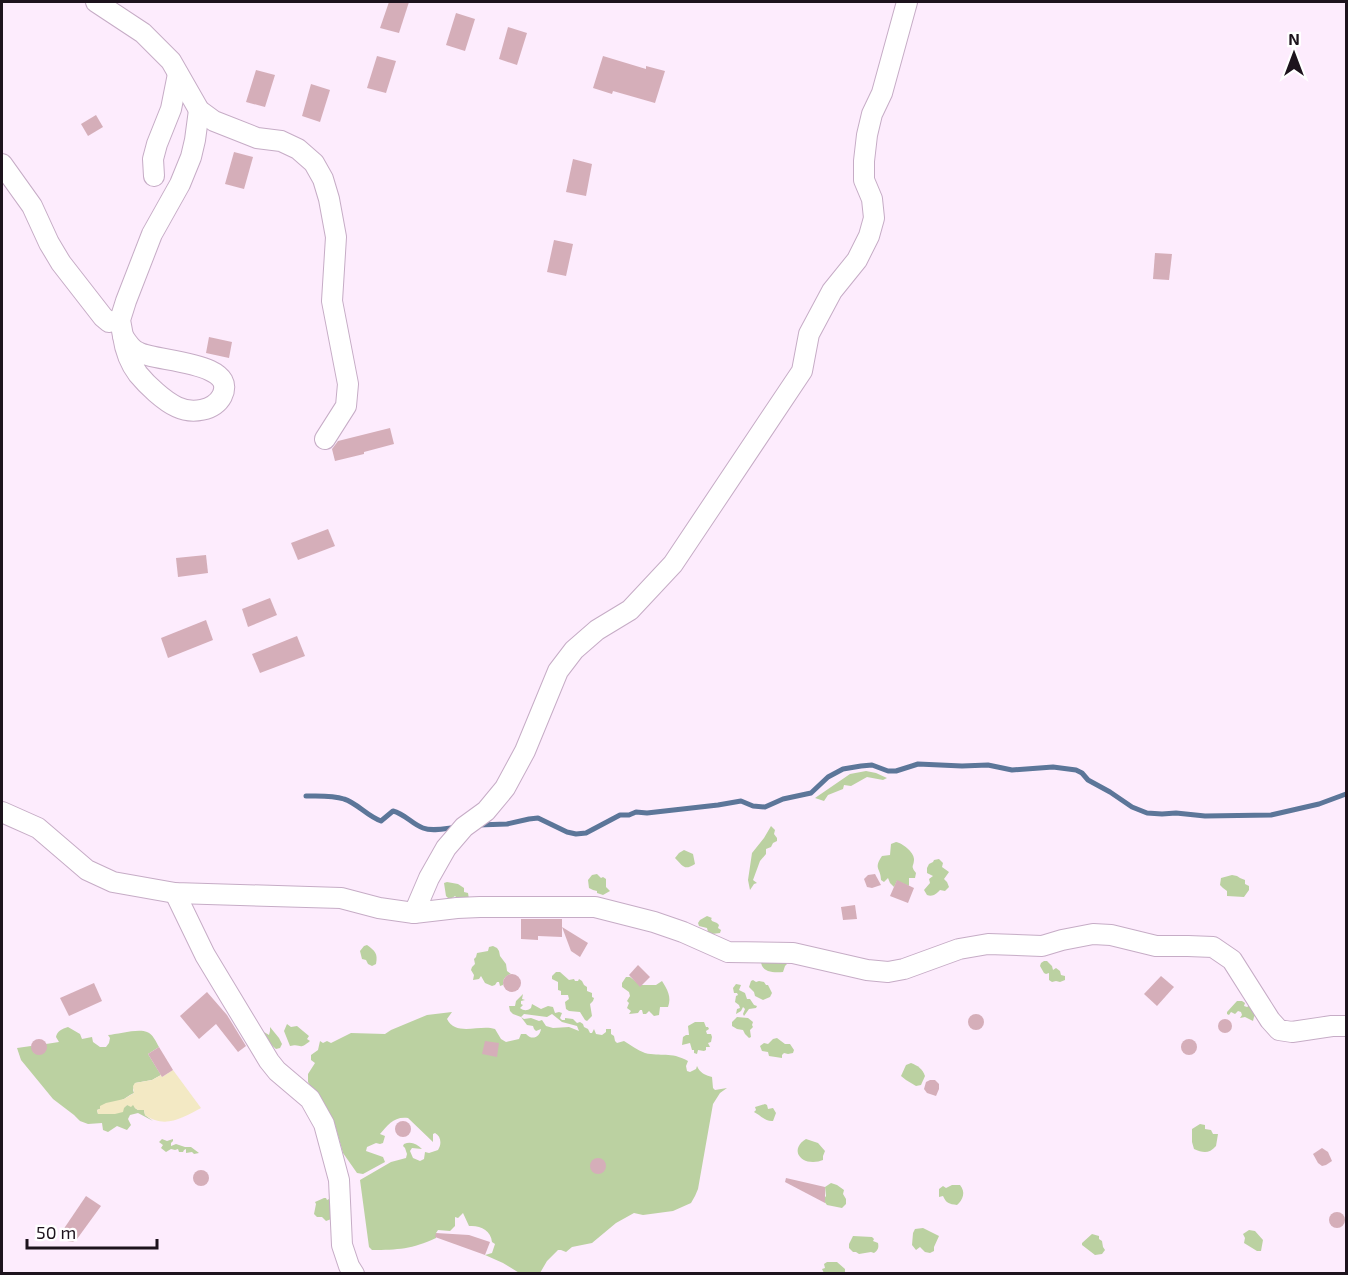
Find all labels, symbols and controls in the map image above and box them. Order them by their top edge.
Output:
north arrow [1264,24,1324,84]
text: N [1288,29,1300,48]
scale bar [27,1212,158,1250]
text: 50 m [36,1221,76,1243]

